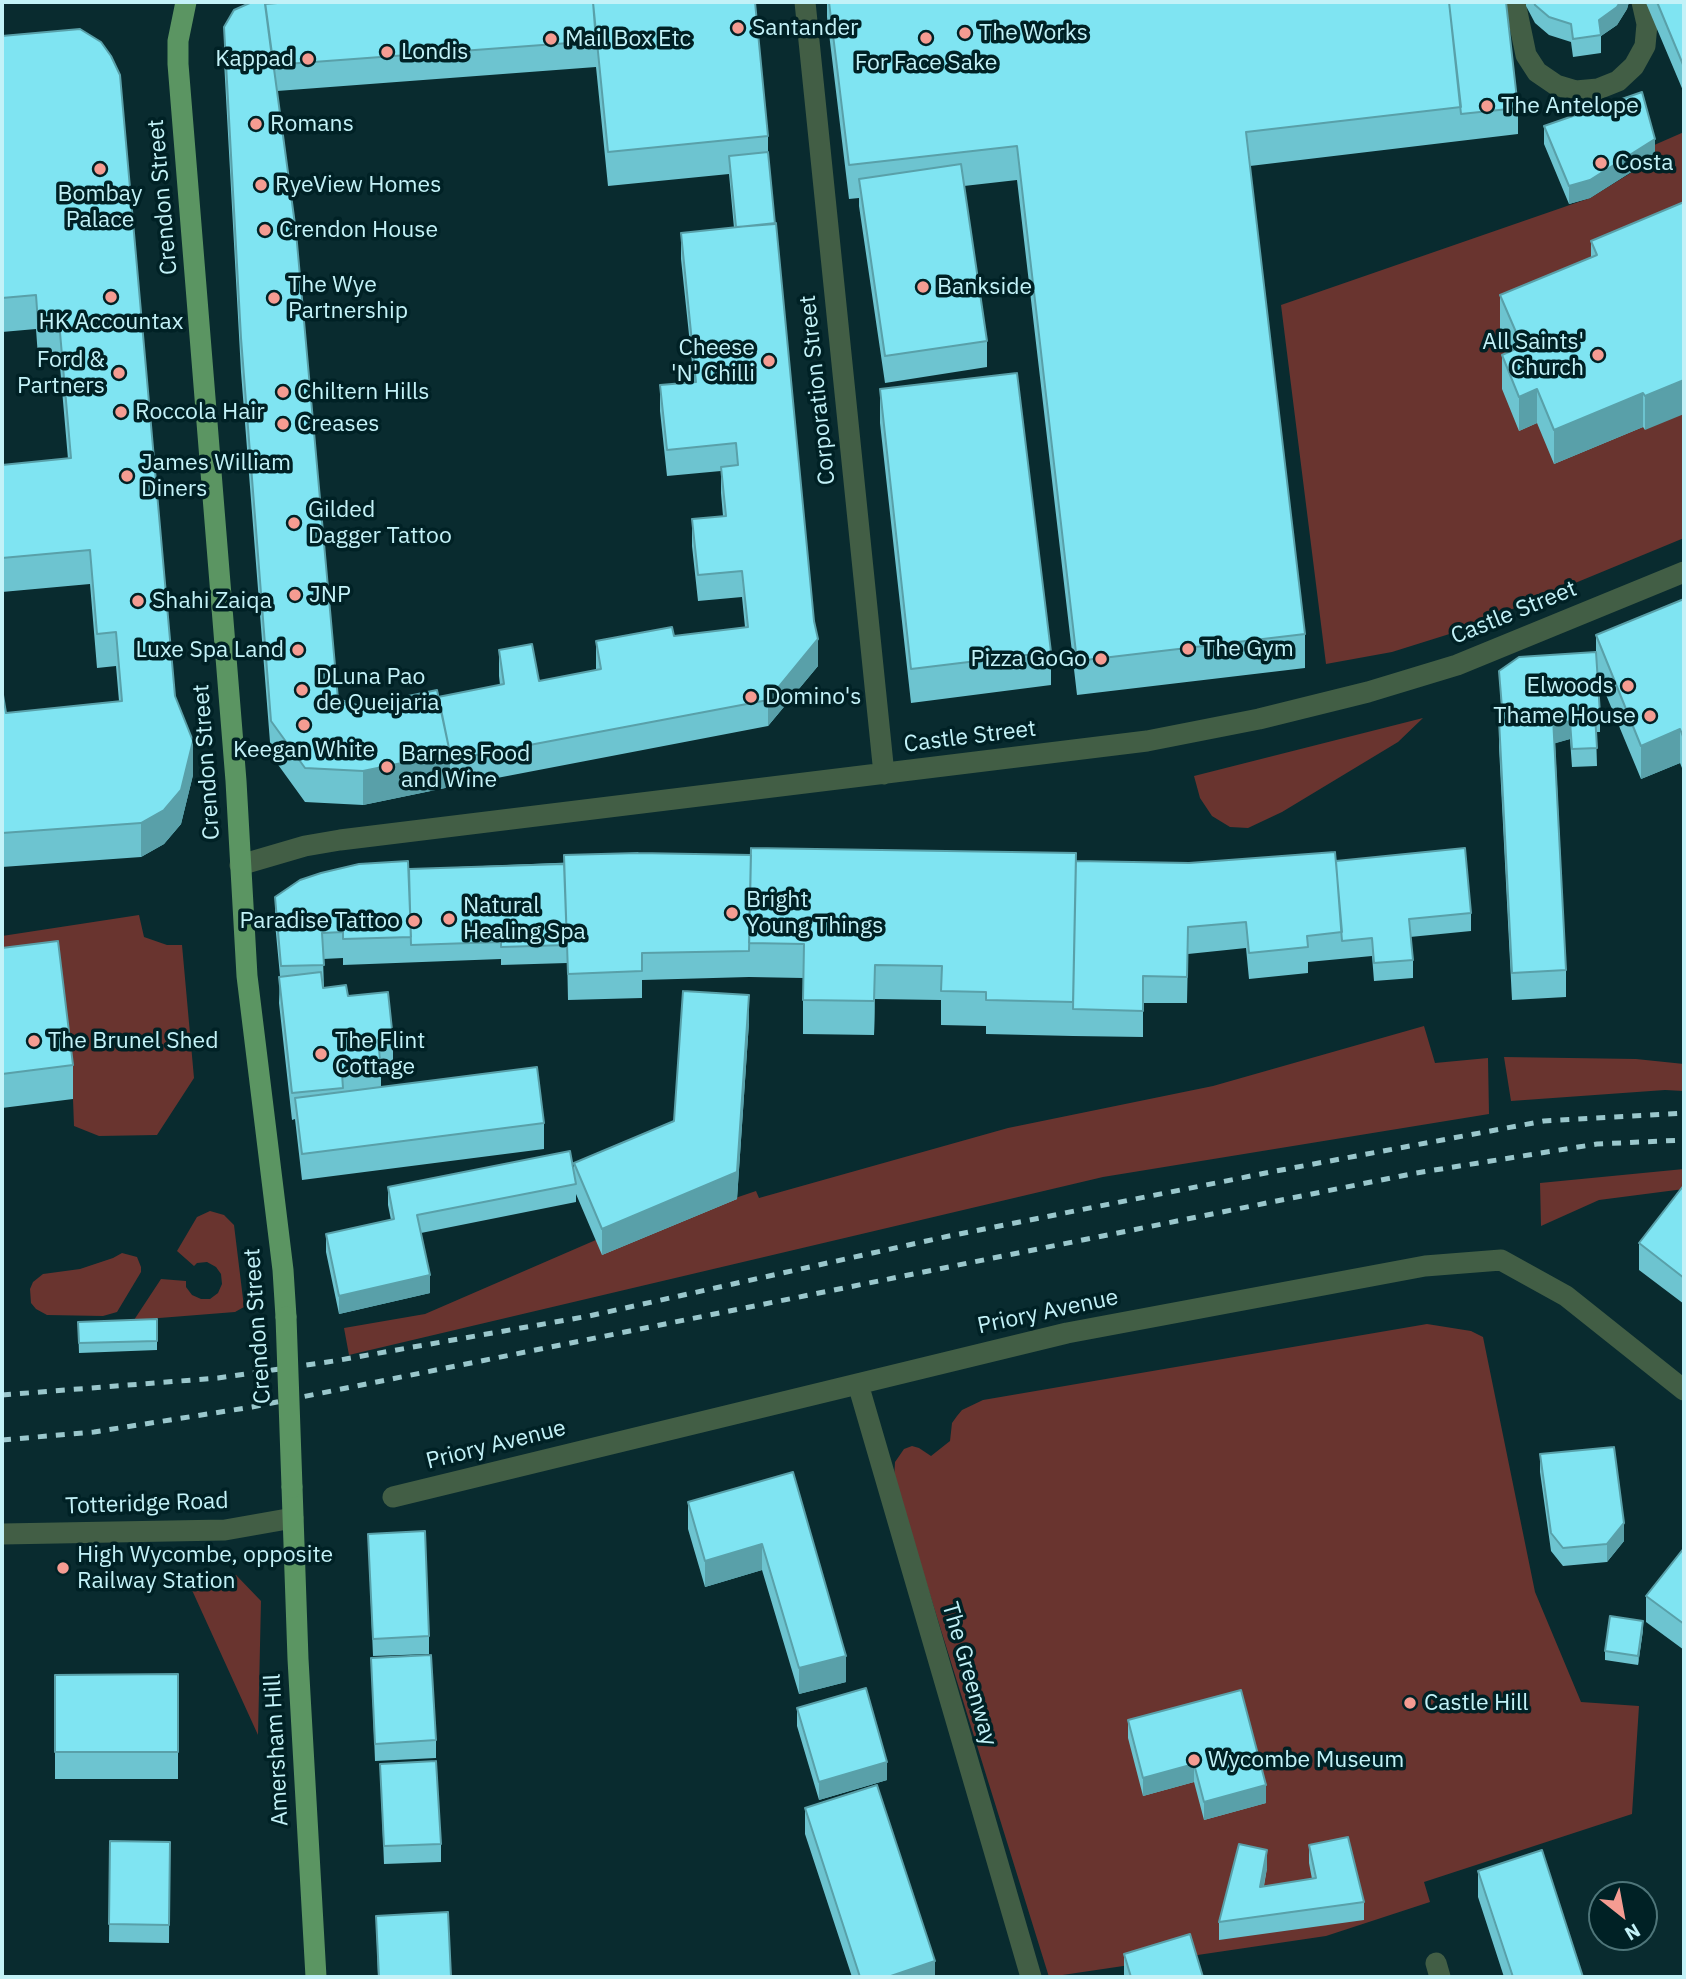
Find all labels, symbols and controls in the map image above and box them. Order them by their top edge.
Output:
place label: Santander [752,14,859,42]
place label: The Works [979,19,1088,47]
marker: Santander [730,20,746,36]
place label: Mail Box Etc [565,25,691,53]
marker: The Works [957,25,973,41]
marker: For Face Sake [918,30,934,46]
marker: Mail Box Etc [543,31,559,47]
place label: Londis [401,38,469,66]
marker: Londis [379,44,395,60]
place label: Kappad [215,45,294,73]
place label: For Face Sake [855,49,997,77]
marker: Kappad [300,51,316,67]
place label: The Antelope [1501,92,1639,120]
marker: The Antelope [1479,98,1495,114]
place label: Romans [270,110,354,138]
marker: Romans [248,116,264,132]
street label: Crendon Street [142,118,184,276]
place label: Costa [1615,149,1674,177]
marker: Costa [1593,155,1609,171]
marker: Bombay Palace [92,161,108,177]
place label: RyeView Homes [275,171,441,199]
marker: RyeView Homes [253,177,269,193]
place label: Bombay Palace [58,180,142,234]
place label: Crendon House [279,216,438,244]
marker: Crendon House [257,222,273,238]
place label: The Wye Partnership [288,271,408,325]
place label: Bankside [937,273,1032,301]
marker: Bankside [915,279,931,295]
marker: HK Accountax [103,289,119,305]
marker: The Wye Partnership [266,290,282,306]
street label: Corporation Street [794,294,842,486]
place label: HK Accountax [39,308,183,336]
place label: All Saints' Church [1482,328,1584,382]
place label: Cheese 'N' Chilli [671,334,755,388]
place label: Ford & Partners [17,346,105,400]
marker: All Saints' Church [1590,347,1606,363]
marker: Cheese 'N' Chilli [761,353,777,369]
marker: Ford & Partners [111,365,127,381]
place label: Chiltern Hills [297,378,429,406]
marker: Chiltern Hills [275,384,291,400]
place label: Roccola Hair [135,398,265,426]
marker: Roccola Hair [113,404,129,420]
place label: Creases [297,410,380,438]
marker: Creases [275,416,291,432]
place label: James William Diners [141,449,291,503]
marker: James William Diners [119,468,135,484]
place label: Gilded Dagger Tattoo [308,496,452,550]
marker: Gilded Dagger Tattoo [286,515,302,531]
street label: Castle Street [1447,575,1581,651]
place label: JNP [309,581,351,609]
place label: Shahi Zaiqa [152,587,272,615]
marker: JNP [287,587,303,603]
marker: Shahi Zaiqa [130,593,146,609]
place label: The Gym [1202,635,1294,663]
place label: Luxe Spa Land [136,636,284,664]
marker: The Gym [1180,641,1196,657]
marker: Luxe Spa Land [290,642,306,658]
place label: Pizza GoGo [971,645,1087,673]
marker: Pizza GoGo [1093,651,1109,667]
place label: DLuna Pao de Queijaria [316,663,440,717]
place label: Elwoods [1527,672,1614,700]
marker: Elwoods [1620,678,1636,694]
marker: DLuna Pao de Queijaria [294,682,310,698]
street label: Crendon Street [188,683,226,841]
place label: Domino's [765,683,861,711]
marker: Domino's [743,689,759,705]
place label: Thame House [1493,702,1636,730]
marker: Thame House [1642,708,1658,724]
street label: Castle Street [902,715,1038,759]
marker: Keegan White [296,717,312,733]
place label: Keegan White [233,736,375,764]
place label: Barnes Food and Wine [401,740,530,794]
marker: Barnes Food and Wine [379,759,395,775]
place label: Bright Young Things [746,886,883,940]
place label: Natural Healing Spa [463,892,586,946]
marker: Bright Young Things [724,905,740,921]
place label: Paradise Tattoo [240,907,400,935]
marker: Natural Healing Spa [441,911,457,927]
marker: Paradise Tattoo [406,913,422,929]
place label: The Brunel Shed [48,1027,219,1055]
place label: The Flint Cottage [335,1027,425,1081]
marker: The Brunel Shed [26,1033,42,1049]
marker: The Flint Cottage [313,1046,329,1062]
street label: Crendon Street [239,1247,277,1405]
street label: Priory Avenue [975,1284,1121,1340]
street label: Priory Avenue [423,1414,569,1476]
street label: Totteridge Road [65,1487,229,1521]
place label: High Wycombe, opposite Railway Station [77,1541,333,1595]
marker: High Wycombe, opposite Railway Station [55,1560,71,1576]
street label: The Greenway [935,1599,1003,1749]
street label: Amersham Hill [259,1673,295,1827]
place label: Castle Hill [1424,1689,1528,1717]
marker: Castle Hill [1402,1695,1418,1711]
place label: Wycombe Museum [1208,1746,1404,1774]
marker: Wycombe Museum [1186,1752,1202,1768]
north arrow [1588,1881,1658,1951]
text: N [1621,1918,1645,1946]

